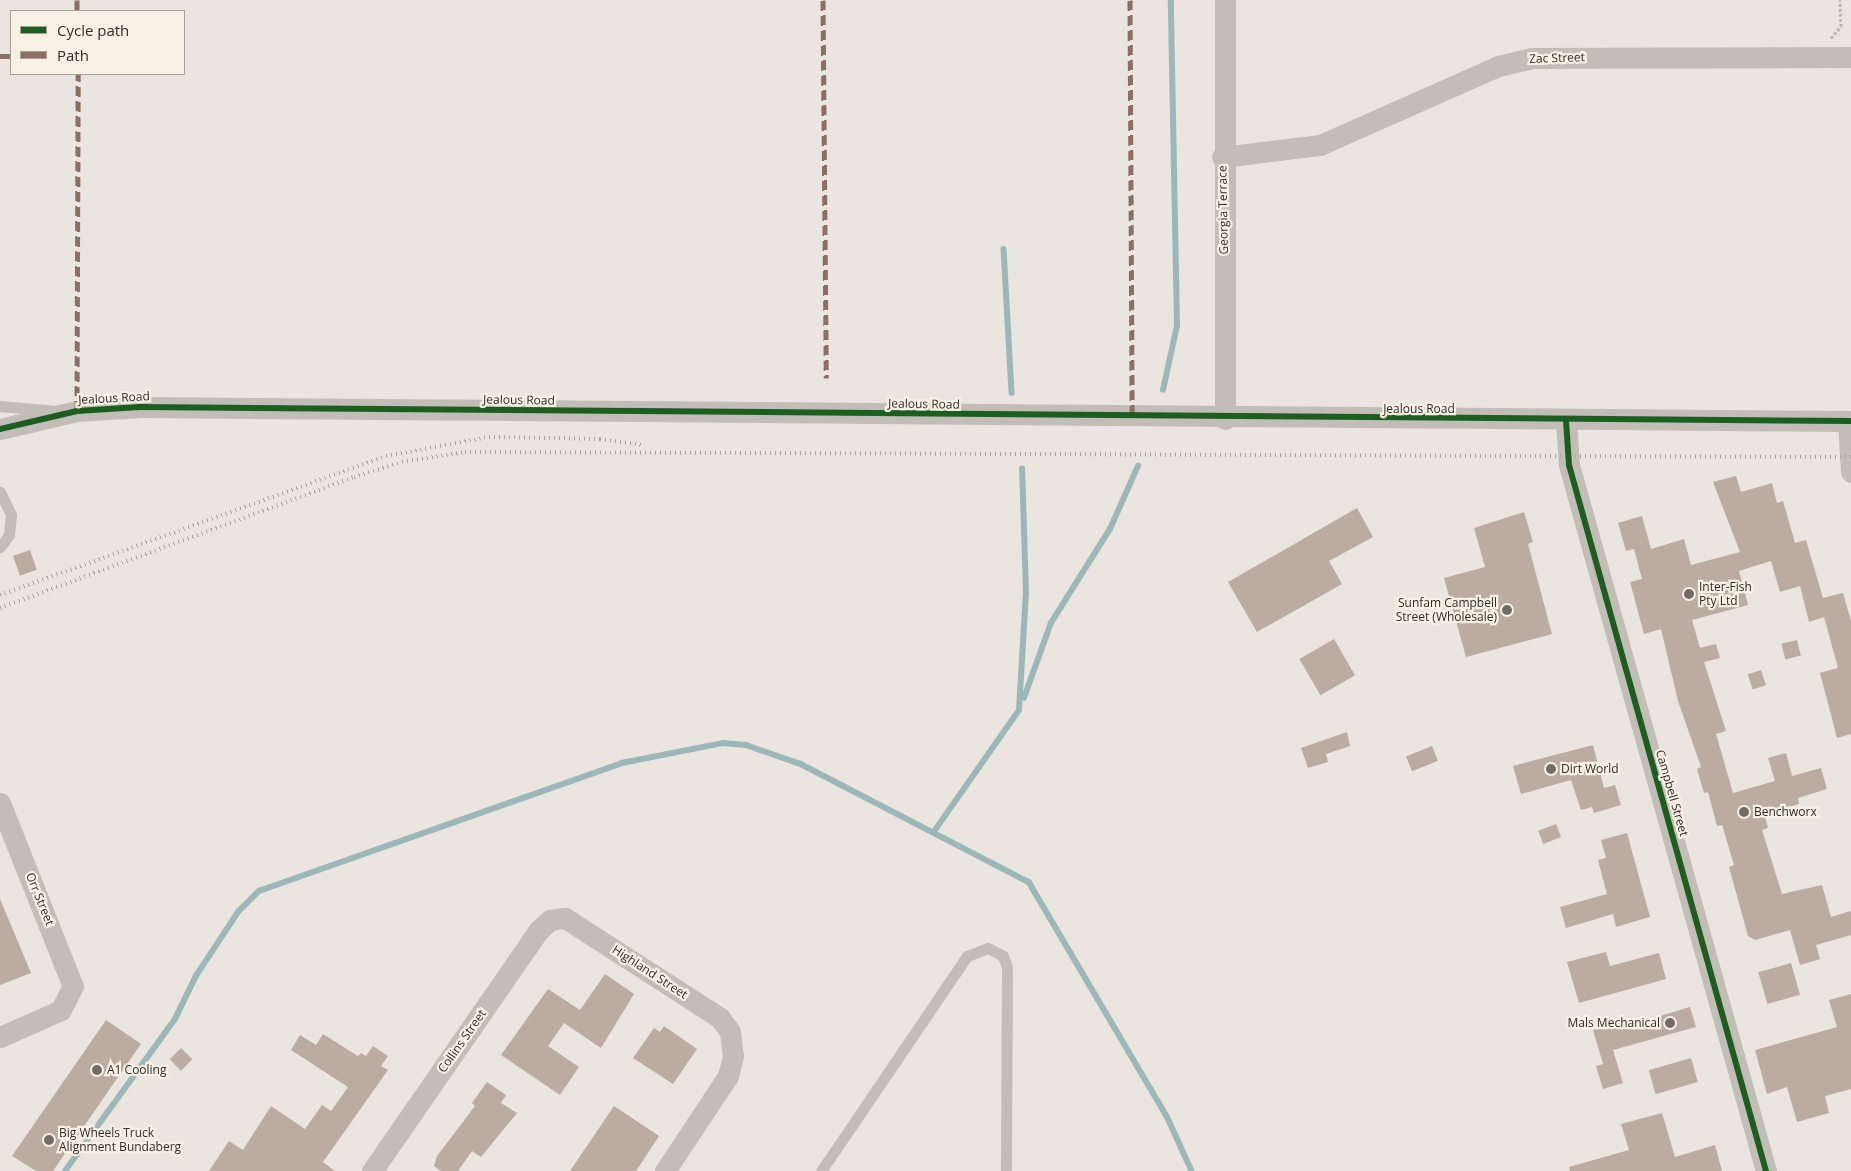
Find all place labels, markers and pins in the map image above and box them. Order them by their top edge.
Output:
place label: Inter-Fish Pty Ltd [1699,580,1752,608]
marker: Inter-Fish Pty Ltd [1683,588,1695,600]
place label: Sunfam Campbell Street (Wholesale) [1396,596,1497,624]
marker: Sunfam Campbell Street (Wholesale) [1501,604,1513,616]
place label: Dirt World [1561,762,1619,776]
marker: Dirt World [1545,763,1557,775]
place label: Benchworx [1754,805,1817,819]
marker: Benchworx [1738,806,1750,818]
place label: Mals Mechanical [1568,1016,1660,1030]
marker: Mals Mechanical [1664,1017,1676,1029]
place label: A1 Cooling [107,1063,166,1077]
marker: A1 Cooling [91,1064,103,1076]
place label: Big Wheels Truck Alignment Bundaberg [59,1126,181,1154]
marker: Big Wheels Truck Alignment Bundaberg [43,1134,55,1146]

